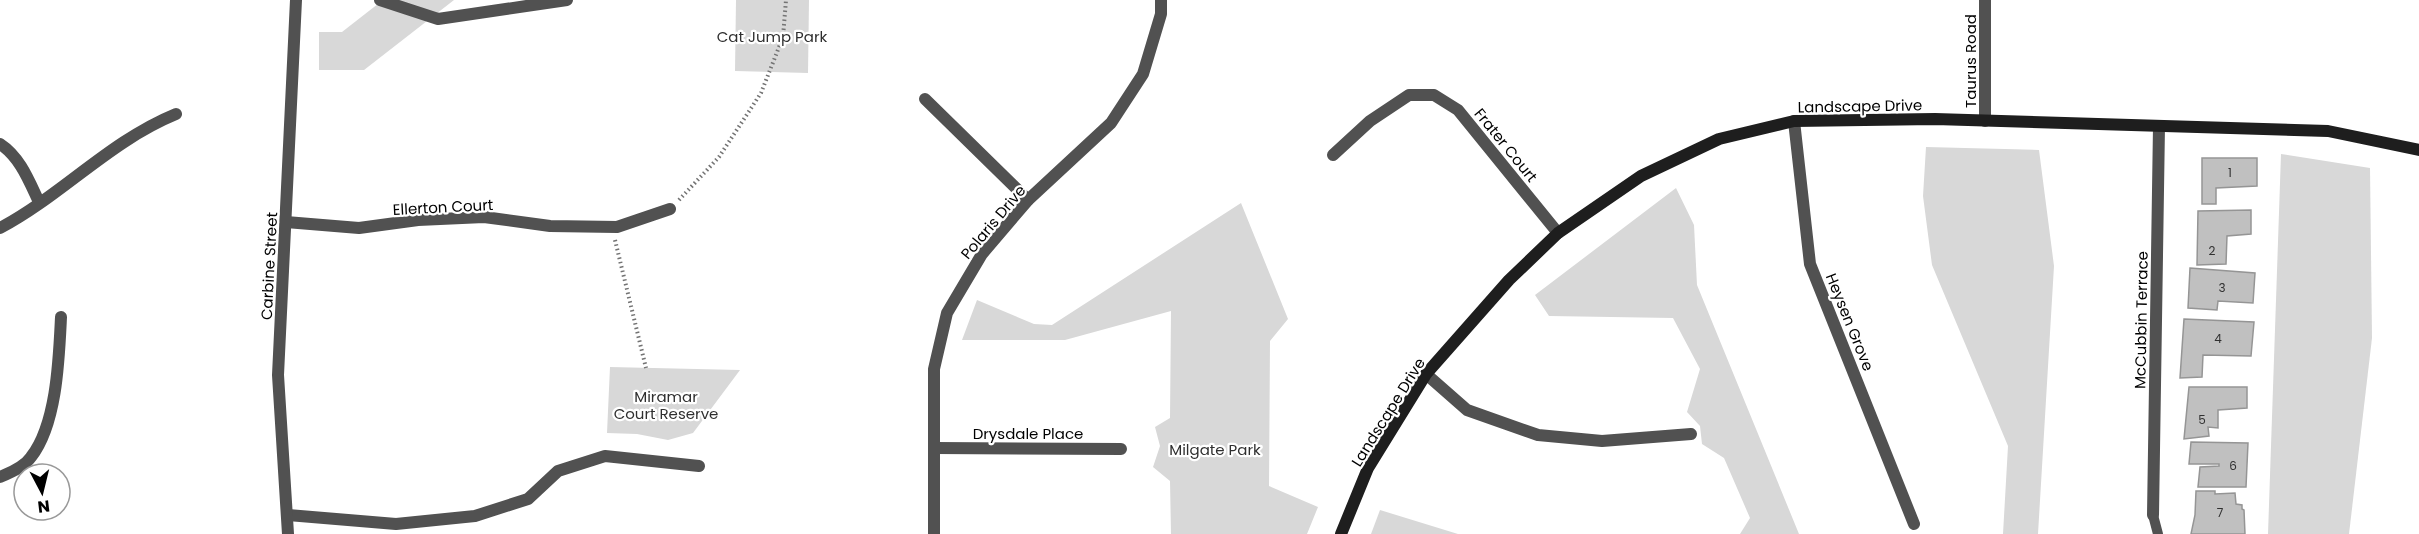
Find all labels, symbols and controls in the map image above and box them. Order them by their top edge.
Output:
street label: Taurus Road [1960,14,1981,108]
park label: Cat Jump Park [717,26,828,47]
street label: Landscape Drive [1798,94,1922,118]
street label: Frater Court [1470,104,1542,186]
house number: 1 [2228,164,2232,181]
street label: Polaris Drive [956,180,1030,264]
street label: Ellerton Court [392,194,494,220]
street label: Carbine Street [256,212,282,320]
house number: 2 [2209,242,2216,259]
street label: McCubbin Terrace [2129,251,2153,389]
street label: Heysen Grove [1821,270,1879,374]
house number: 3 [2218,279,2226,296]
house number: 4 [2214,330,2222,347]
street label: Landscape Drive [1346,354,1430,470]
park label: Miramar Court Reserve [614,386,718,424]
house number: 5 [2198,411,2206,428]
street label: Drysdale Place [973,423,1083,444]
park label: Milgate Park [1169,439,1261,460]
house number: 6 [2229,457,2237,474]
north arrow [12,462,72,522]
text: N [36,494,51,519]
house number: 7 [2217,504,2224,521]

